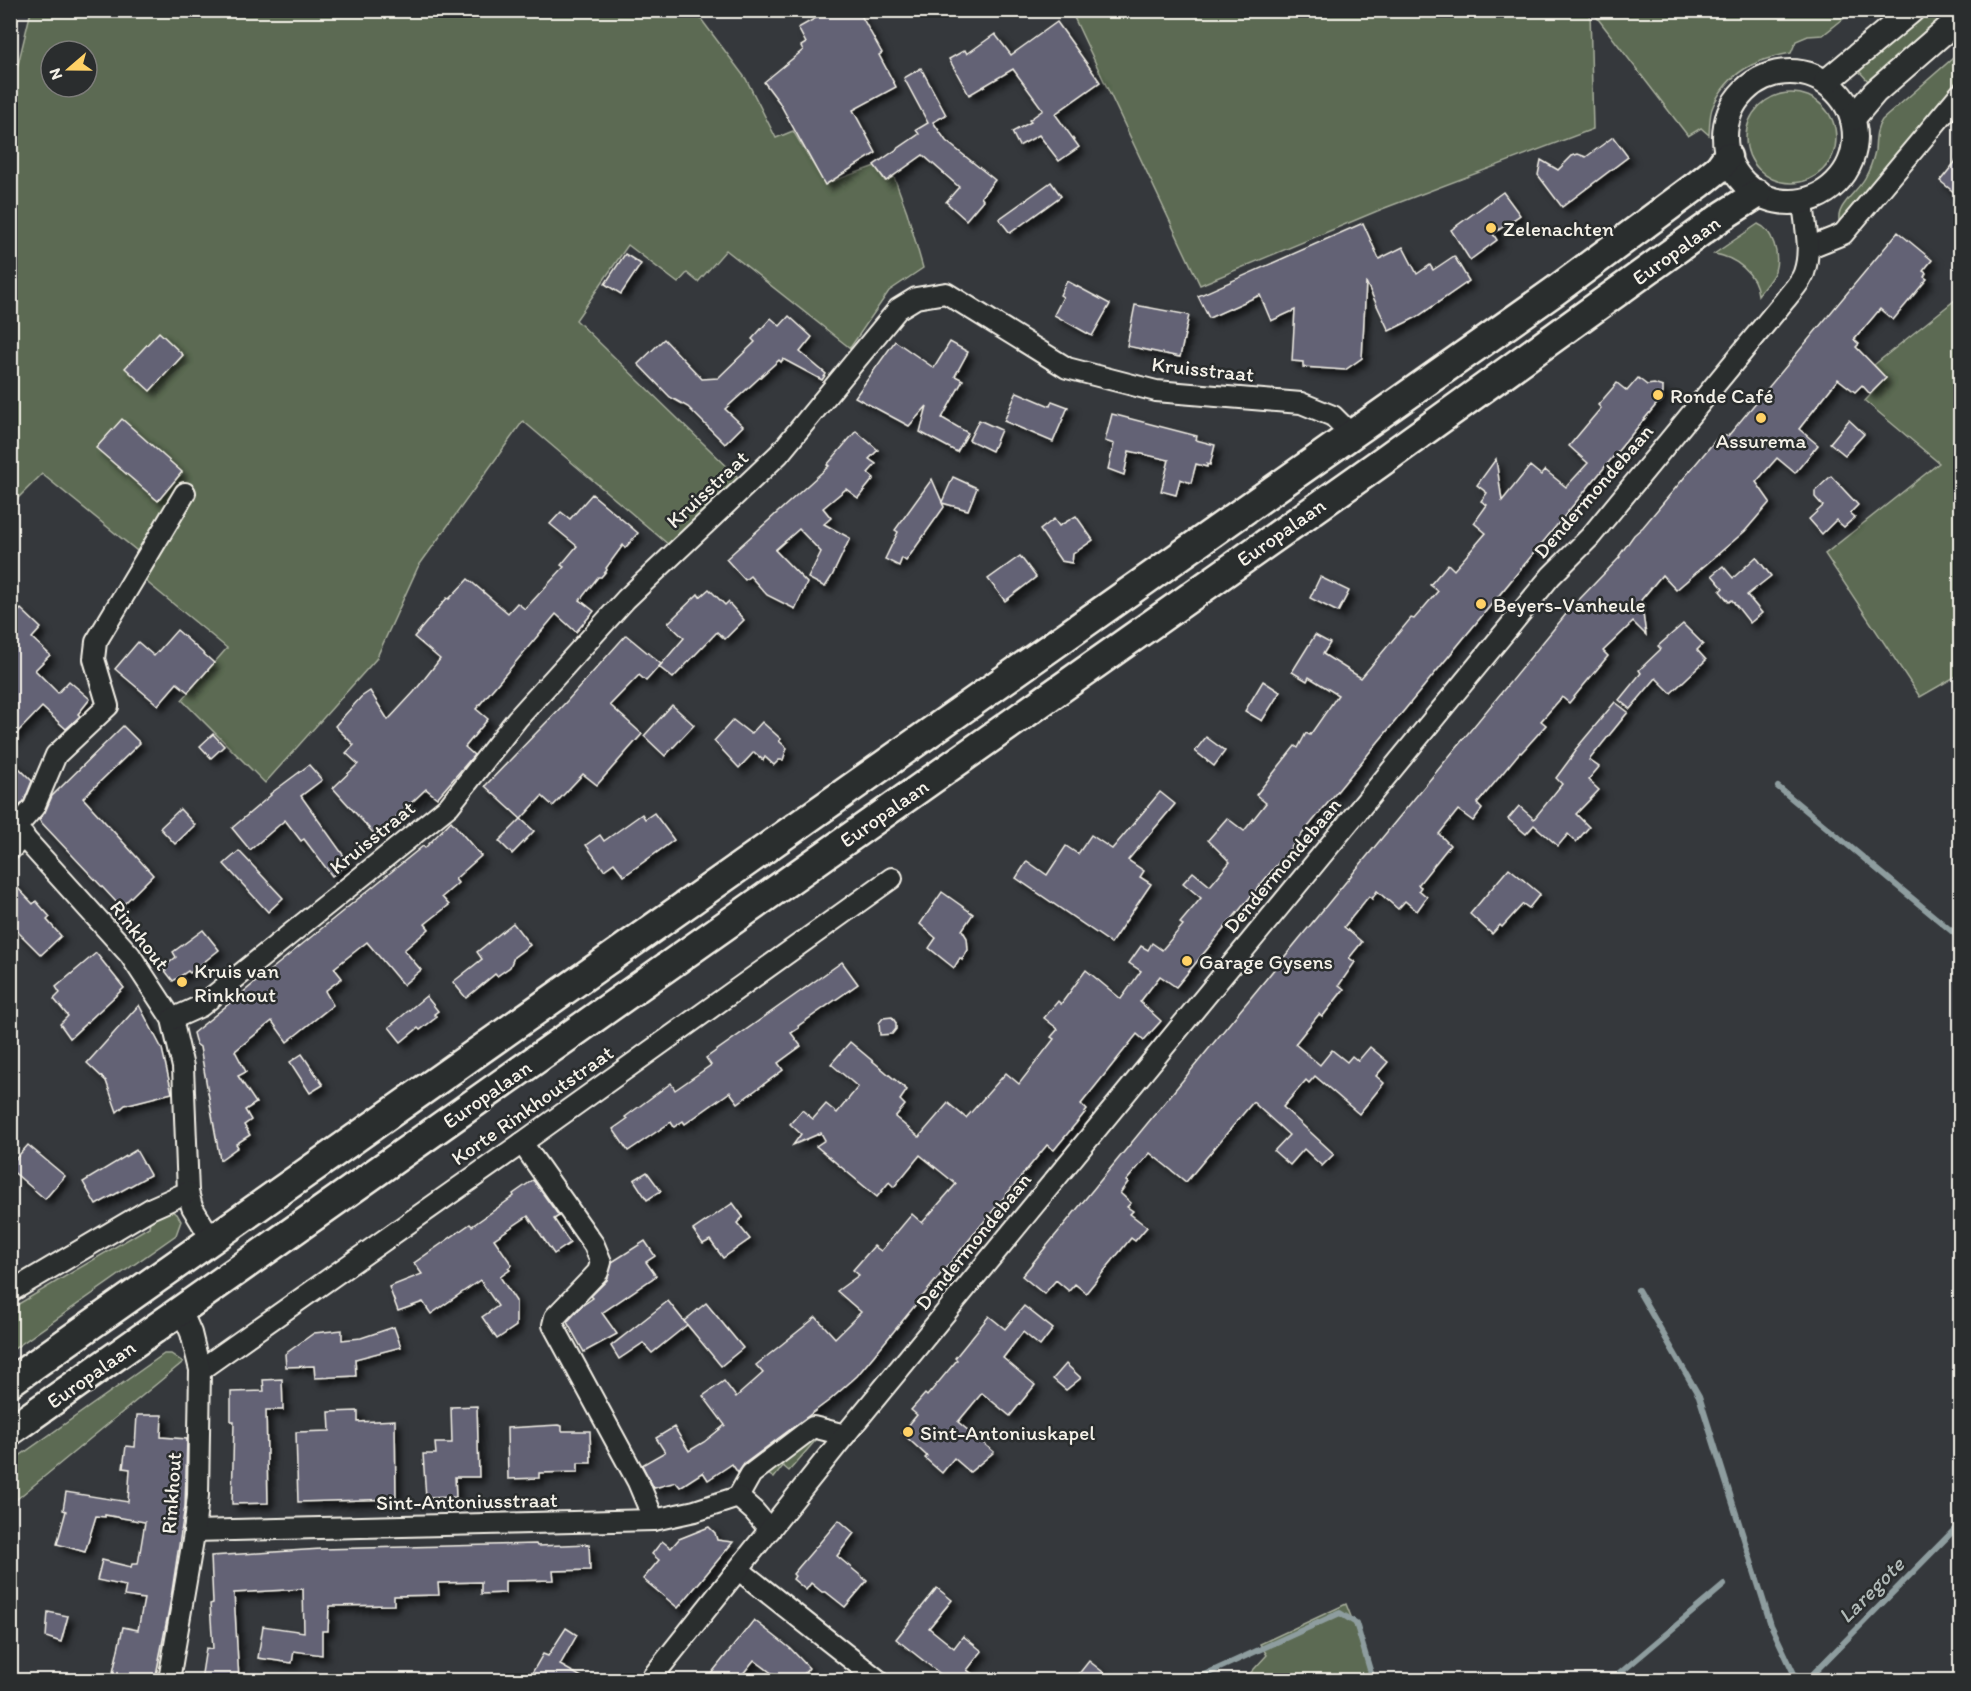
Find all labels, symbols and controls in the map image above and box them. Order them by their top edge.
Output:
north arrow [39,39,99,99]
text: N [45,66,66,82]
street label: Europalaan [1627,210,1725,290]
place label: Zelenachten [1503,216,1614,241]
marker: Zelenachten [1484,221,1498,235]
street label: Kruisstraat [1151,351,1256,387]
place label: Ronde Café [1670,383,1774,408]
marker: Ronde Café [1651,388,1665,402]
marker: Assurema [1754,411,1768,425]
street label: Dendermondebaan [1528,419,1658,563]
place label: Assurema [1716,428,1806,453]
street label: Kruisstraat [661,445,753,533]
street label: Europalaan [1232,492,1330,572]
place label: Beyers-Vanheule [1493,592,1646,617]
marker: Beyers-Vanheule [1474,597,1488,611]
street label: Europalaan [835,773,933,853]
street label: Dendermondebaan [1218,792,1346,938]
street label: Kruisstraat [324,795,420,879]
street label: Rinkhout [105,895,175,975]
place label: Garage Gysens [1199,949,1333,974]
marker: Garage Gysens [1180,954,1194,968]
place label: Kruis van Rinkhout [194,958,279,1007]
marker: Kruis van Rinkhout [175,975,189,989]
street label: Korte Rinkhoutstraat [446,1040,618,1170]
street label: Europalaan [438,1054,536,1134]
street label: Dendermondebaan [910,1167,1036,1315]
street label: Europalaan [42,1334,140,1414]
place label: Sint-Antoniuskapel [920,1420,1095,1445]
marker: Sint-Antoniuskapel [901,1425,915,1439]
street label: Rinkhout [156,1451,186,1535]
street label: Sint-Antoniusstraat [376,1487,558,1515]
water label: Laregote [1832,1550,1911,1629]

